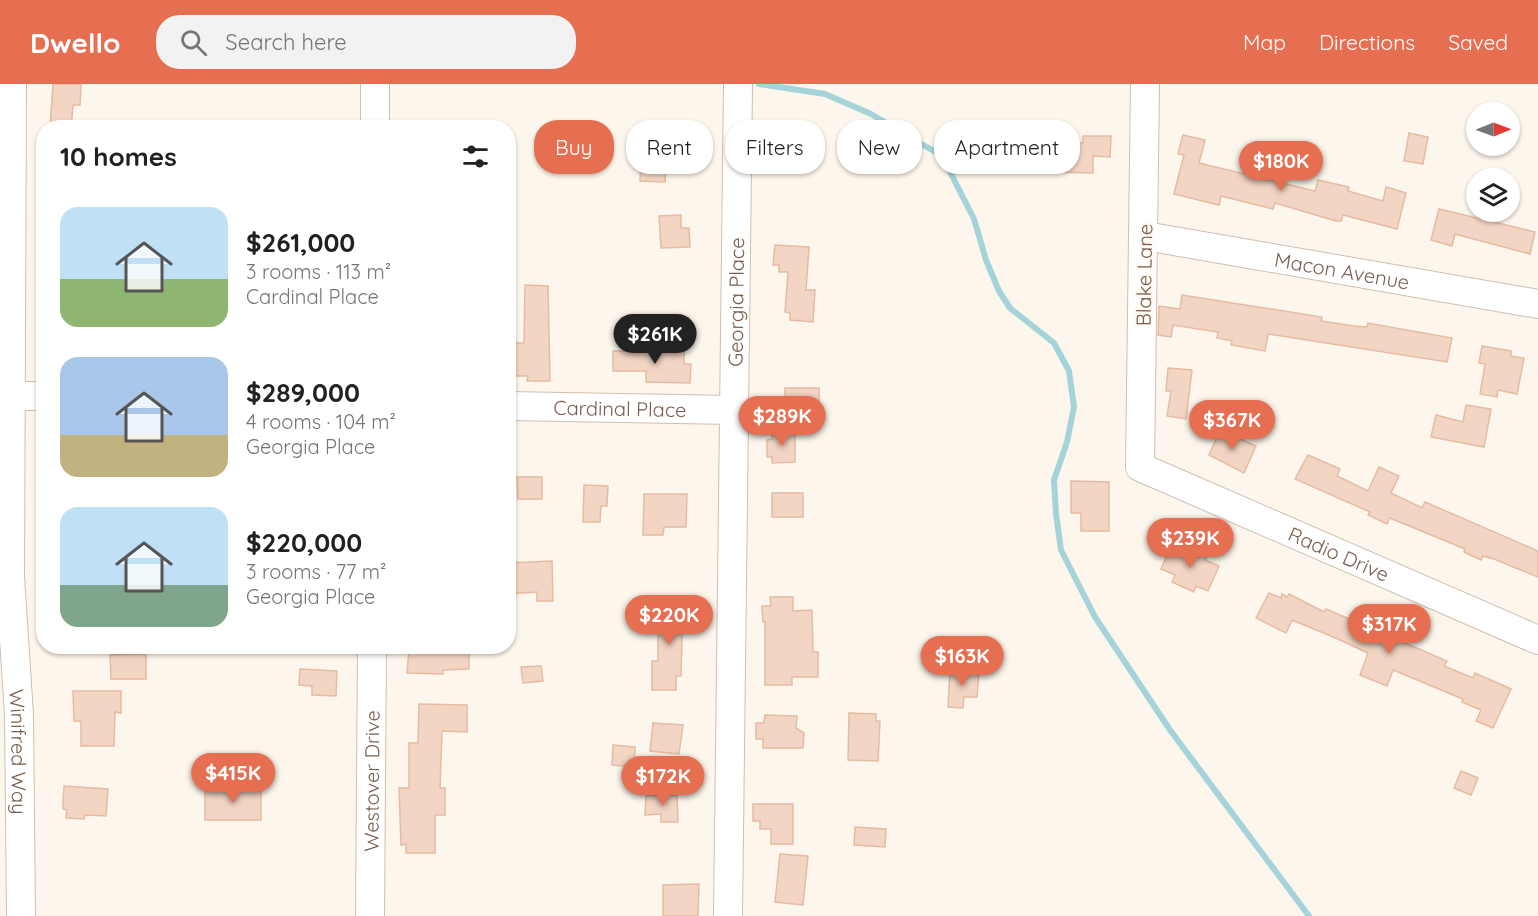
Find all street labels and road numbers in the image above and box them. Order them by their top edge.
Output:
street label: Blake Lane [1131,224,1157,326]
street label: Georgia Place [722,237,749,367]
street label: Macon Avenue [1273,246,1412,294]
street label: Cardinal Place [553,394,687,422]
street label: Radio Drive [1285,521,1393,586]
street label: Winifred Way [5,688,32,815]
street label: Westover Drive [358,710,384,852]

